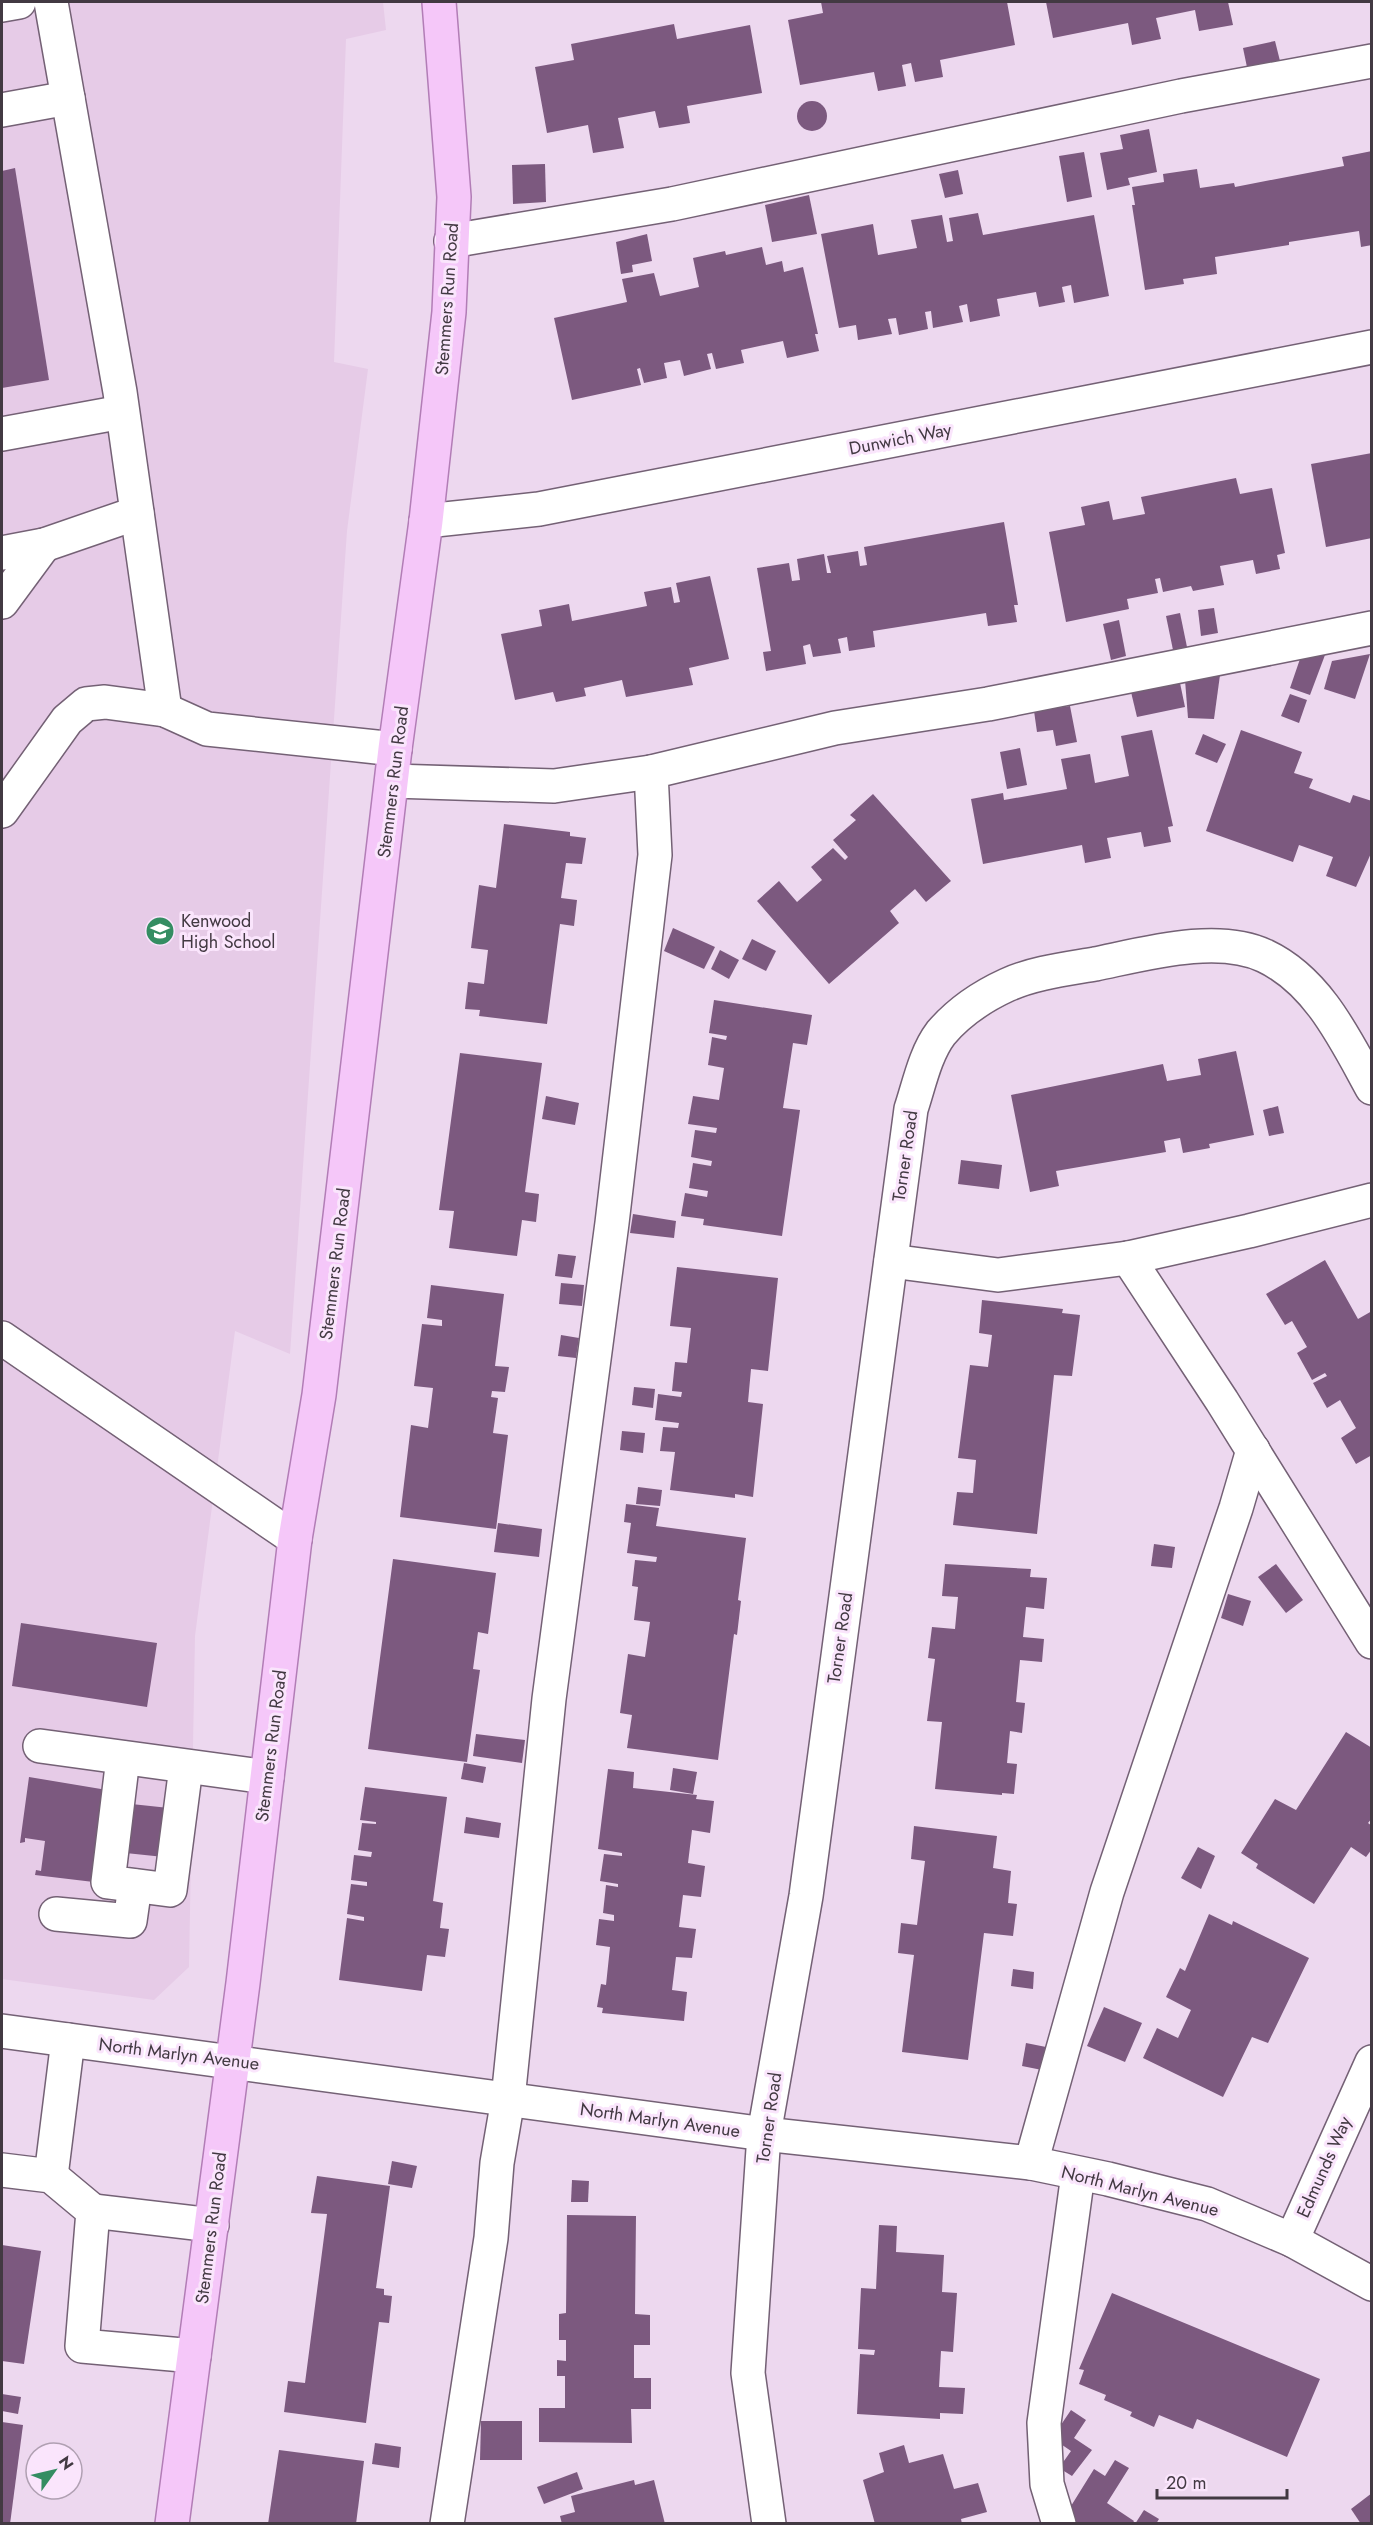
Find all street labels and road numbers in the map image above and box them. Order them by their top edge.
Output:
street label: Stemmers Run Road [429,222,465,376]
street label: Dunwich Way [847,416,954,462]
street label: Stemmers Run Road [371,705,415,859]
street label: Torner Road [886,1109,924,1203]
street label: Stemmers Run Road [313,1187,357,1341]
street label: Torner Road [821,1591,859,1685]
street label: Stemmers Run Road [249,1669,293,1823]
street label: North Marlyn Avenue [97,2031,261,2077]
street label: Torner Road [750,2071,788,2165]
street label: North Marlyn Avenue [578,2096,742,2144]
street label: Edmunds Way [1290,2112,1358,2222]
street label: Stemmers Run Road [189,2151,233,2305]
street label: North Marlyn Avenue [1058,2159,1222,2223]

